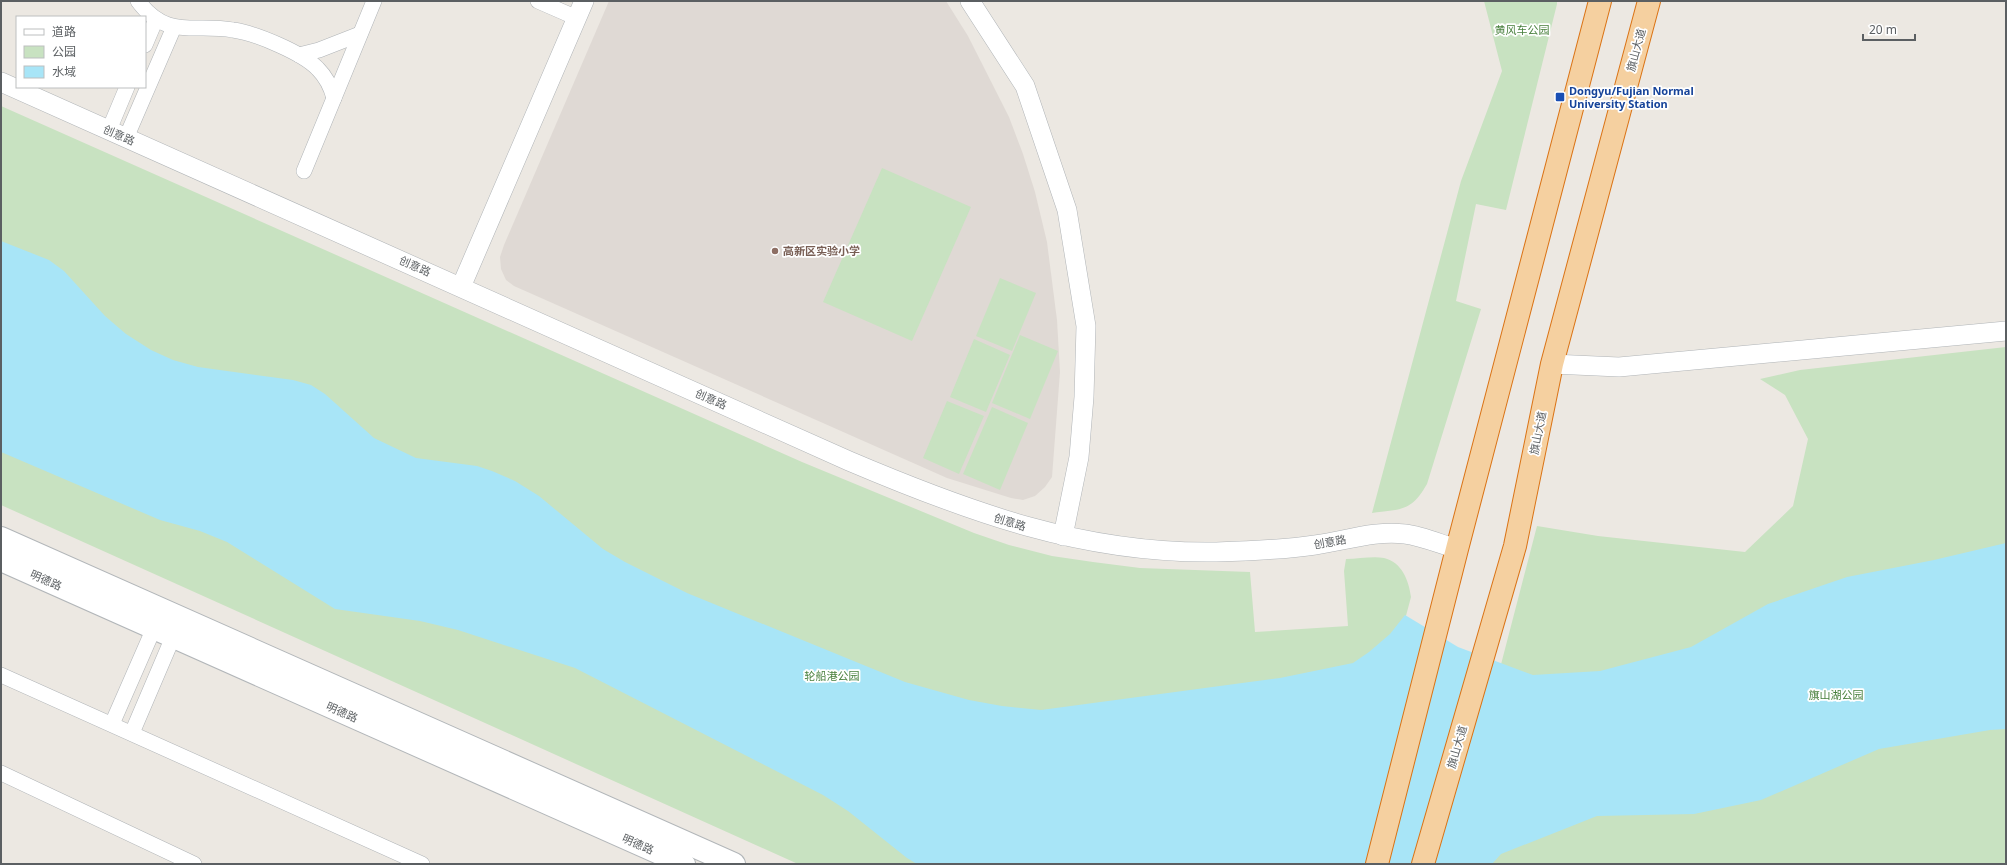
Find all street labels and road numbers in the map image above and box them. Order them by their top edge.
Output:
street label: 旗山大道 [1623,27,1648,73]
street label: 创意路 [101,121,137,148]
street label: 创意路 [397,252,433,279]
street label: 创意路 [693,385,729,412]
street label: 旗山大道 [1526,410,1549,456]
street label: 创意路 [992,510,1028,534]
street label: 创意路 [1312,531,1347,552]
street label: 明德路 [28,566,64,593]
street label: 明德路 [324,698,360,725]
street label: 旗山大道 [1443,724,1470,770]
street label: 明德路 [620,830,656,857]

